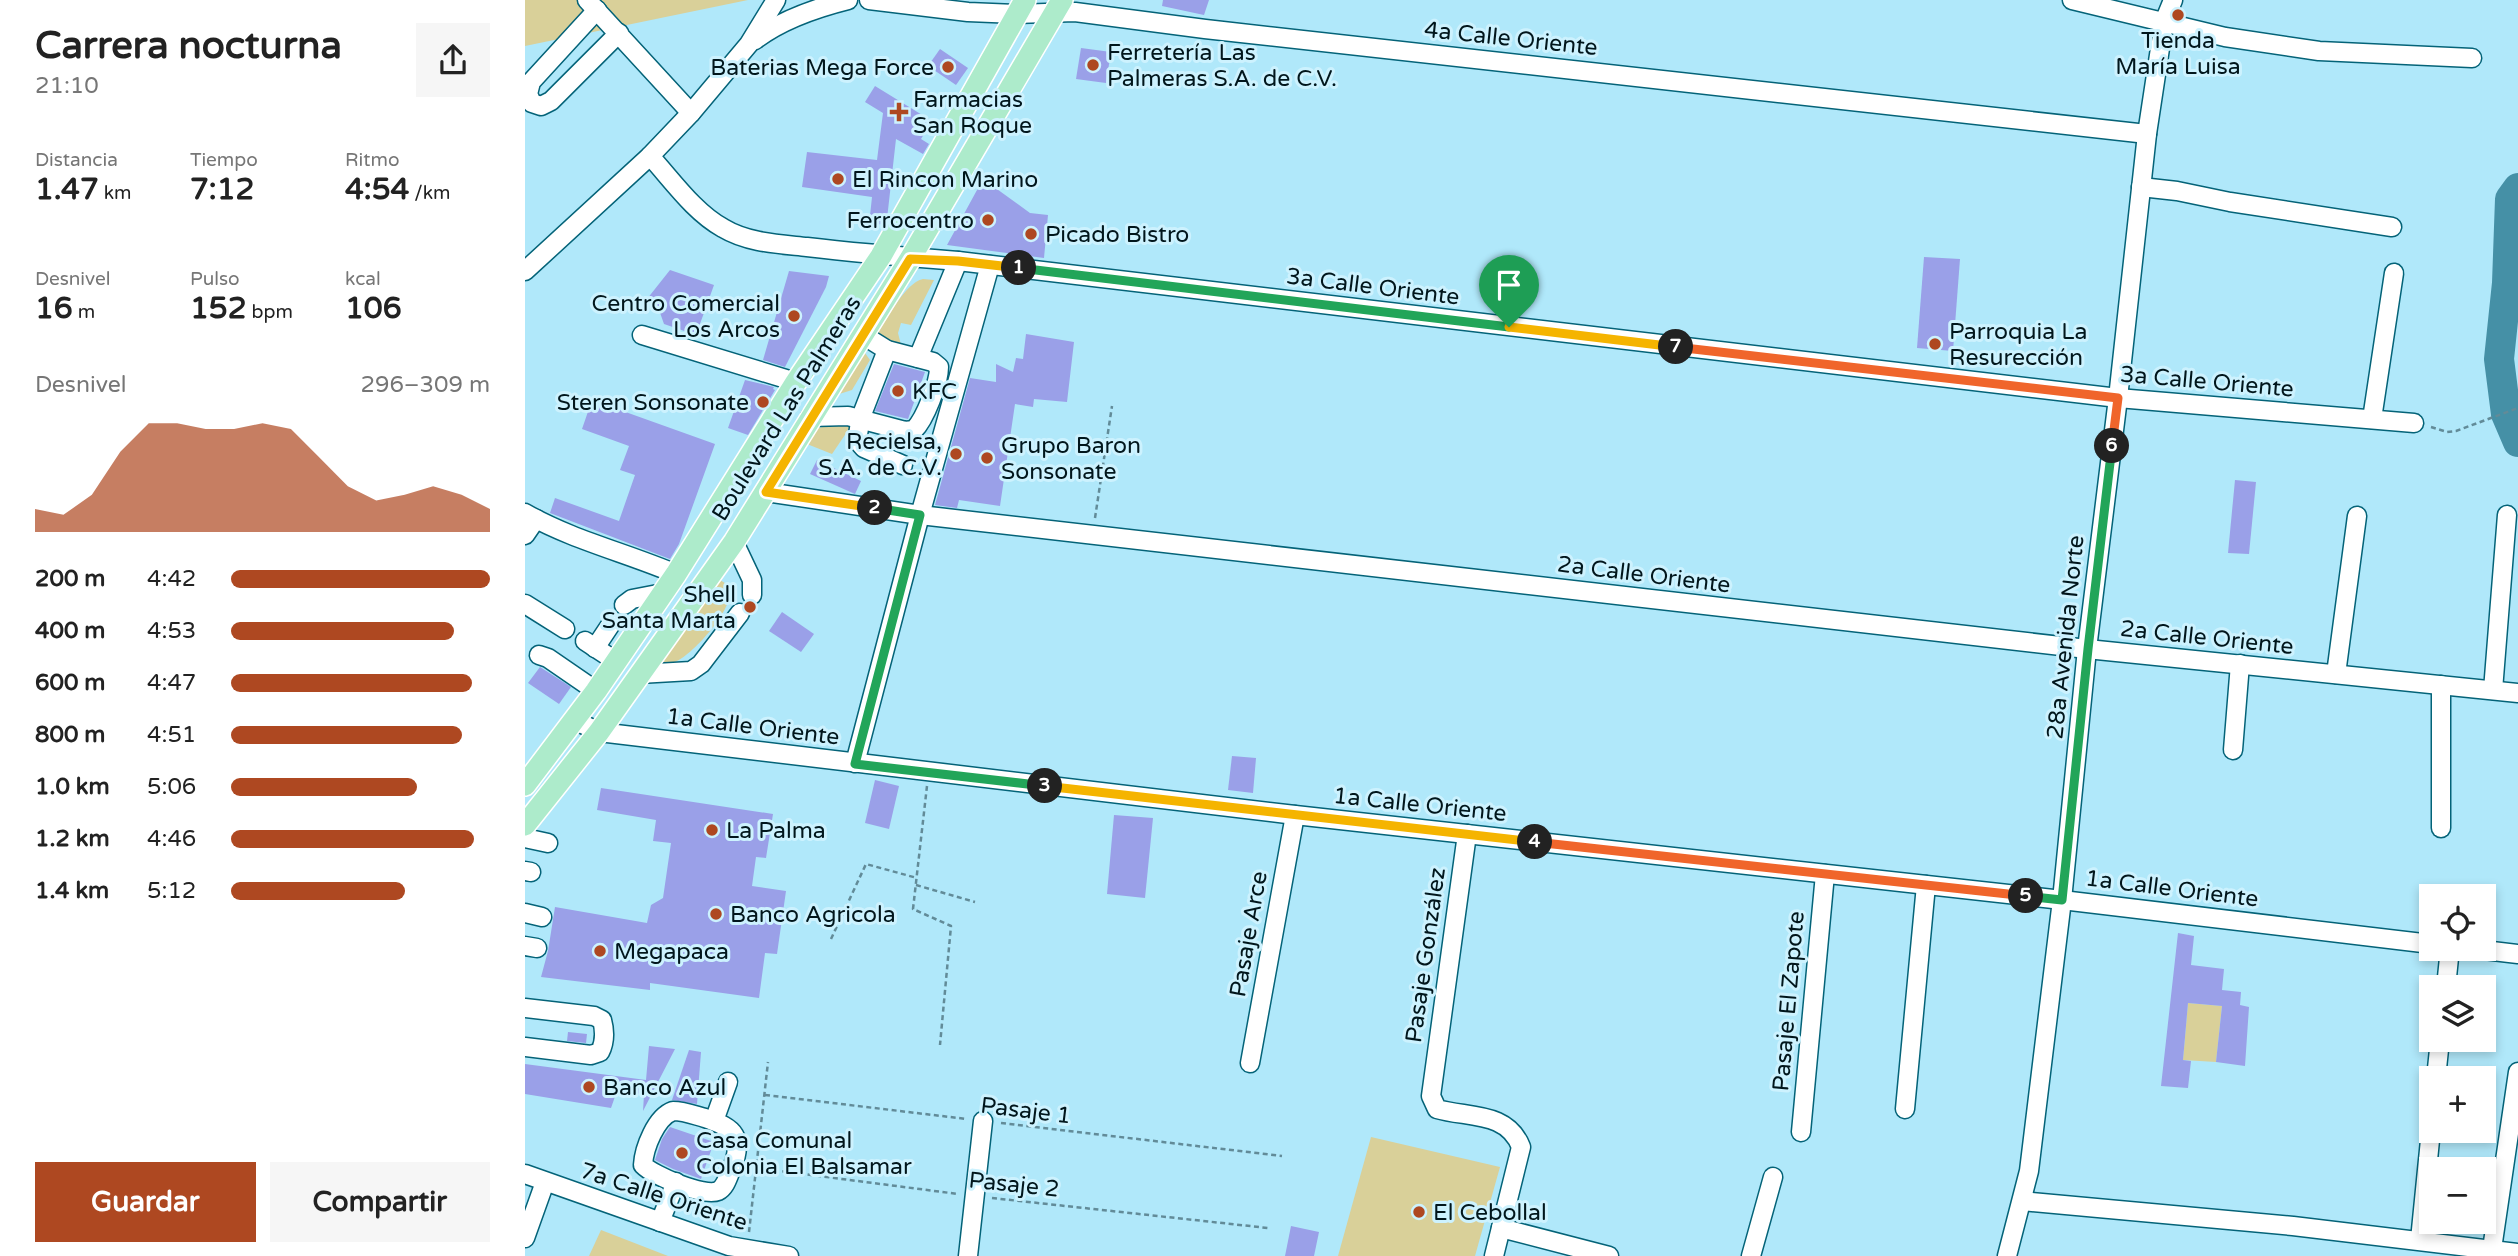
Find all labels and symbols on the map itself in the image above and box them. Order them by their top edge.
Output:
marker: Tienda María Luisa [2170,7,2186,23]
street label: 4a Calle Oriente [1423,16,1599,62]
place label: Tienda María Luisa [2115,27,2241,81]
place label: Ferretería Las Palmeras S.A. de C.V. [1107,39,1337,93]
place label: Baterias Mega Force [710,54,934,82]
marker: Ferretería Las Palmeras S.A. de C.V. [1085,57,1101,73]
marker: Baterias Mega Force [940,59,956,75]
place label: Farmacias San Roque [913,86,1032,140]
marker: Farmacias San Roque [891,104,907,120]
place label: El Rincon Marino [852,166,1038,194]
marker: El Rincon Marino [830,171,846,187]
place label: Ferrocentro [847,207,974,235]
marker: Ferrocentro [980,212,996,228]
place label: Picado Bistro [1045,221,1189,249]
marker: Picado Bistro [1023,226,1039,242]
pin: 1 [1001,250,1037,286]
pin [1479,255,1539,327]
street label: 3a Calle Oriente [1285,262,1461,311]
place label: Centro Comercial Los Arcos [592,290,780,344]
street label: Boulevard Las Palmeras [706,291,868,526]
marker: Centro Comercial Los Arcos [786,308,802,324]
place label: Parroquia La Resurección [1949,318,2087,372]
pin: 7 [1659,330,1693,364]
marker: Parroquia La Resurección [1927,336,1943,352]
street label: 3a Calle Oriente [2119,360,2295,404]
place label: KFC [912,378,957,406]
marker: KFC [890,383,906,399]
place label: Steren Sonsonate [557,389,749,417]
marker: Steren Sonsonate [755,394,771,410]
place label: Recielsa, S.A. de C.V. [818,428,942,482]
pin: 6 [2095,428,2129,464]
place label: Grupo Baron Sonsonate [1001,432,1141,486]
marker: Recielsa, S.A. de C.V. [948,446,964,462]
marker: Grupo Baron Sonsonate [979,450,995,466]
pin: 2 [857,490,893,526]
street label: 28a Avenida Norte [2041,534,2091,740]
street label: 2a Calle Oriente [1556,550,1732,599]
place label: Shell Santa Marta [602,581,736,635]
marker: Shell Santa Marta [742,599,758,615]
street label: 2a Calle Oriente [2119,615,2295,661]
street label: 1a Calle Oriente [665,702,841,751]
pin: 3 [1028,768,1063,804]
street label: 1a Calle Oriente [1332,782,1508,828]
place label: La Palma [726,817,826,845]
marker: La Palma [704,822,720,838]
pin: 4 [1517,824,1553,860]
street label: 1a Calle Oriente [2084,864,2260,913]
street label: Pasaje González [1400,866,1452,1045]
street label: Pasaje Arce [1224,869,1274,999]
pin: 5 [2009,878,2043,914]
place label: Banco Agricola [730,901,896,929]
marker: Banco Agricola [708,906,724,922]
street label: Pasaje El Zapote [1767,910,1811,1092]
place label: Megapaca [614,938,729,966]
marker: Megapaca [592,943,608,959]
place label: Banco Azul [603,1074,726,1102]
marker: Banco Azul [581,1079,597,1095]
street label: Pasaje 1 [979,1092,1073,1130]
place label: Casa Comunal Colonia El Balsamar [696,1127,912,1181]
marker: Casa Comunal Colonia El Balsamar [674,1145,690,1161]
street label: 7a Calle Oriente [577,1157,751,1237]
street label: Pasaje 2 [967,1166,1061,1204]
place label: El Cebollal [1433,1199,1547,1227]
marker: El Cebollal [1411,1204,1427,1220]

